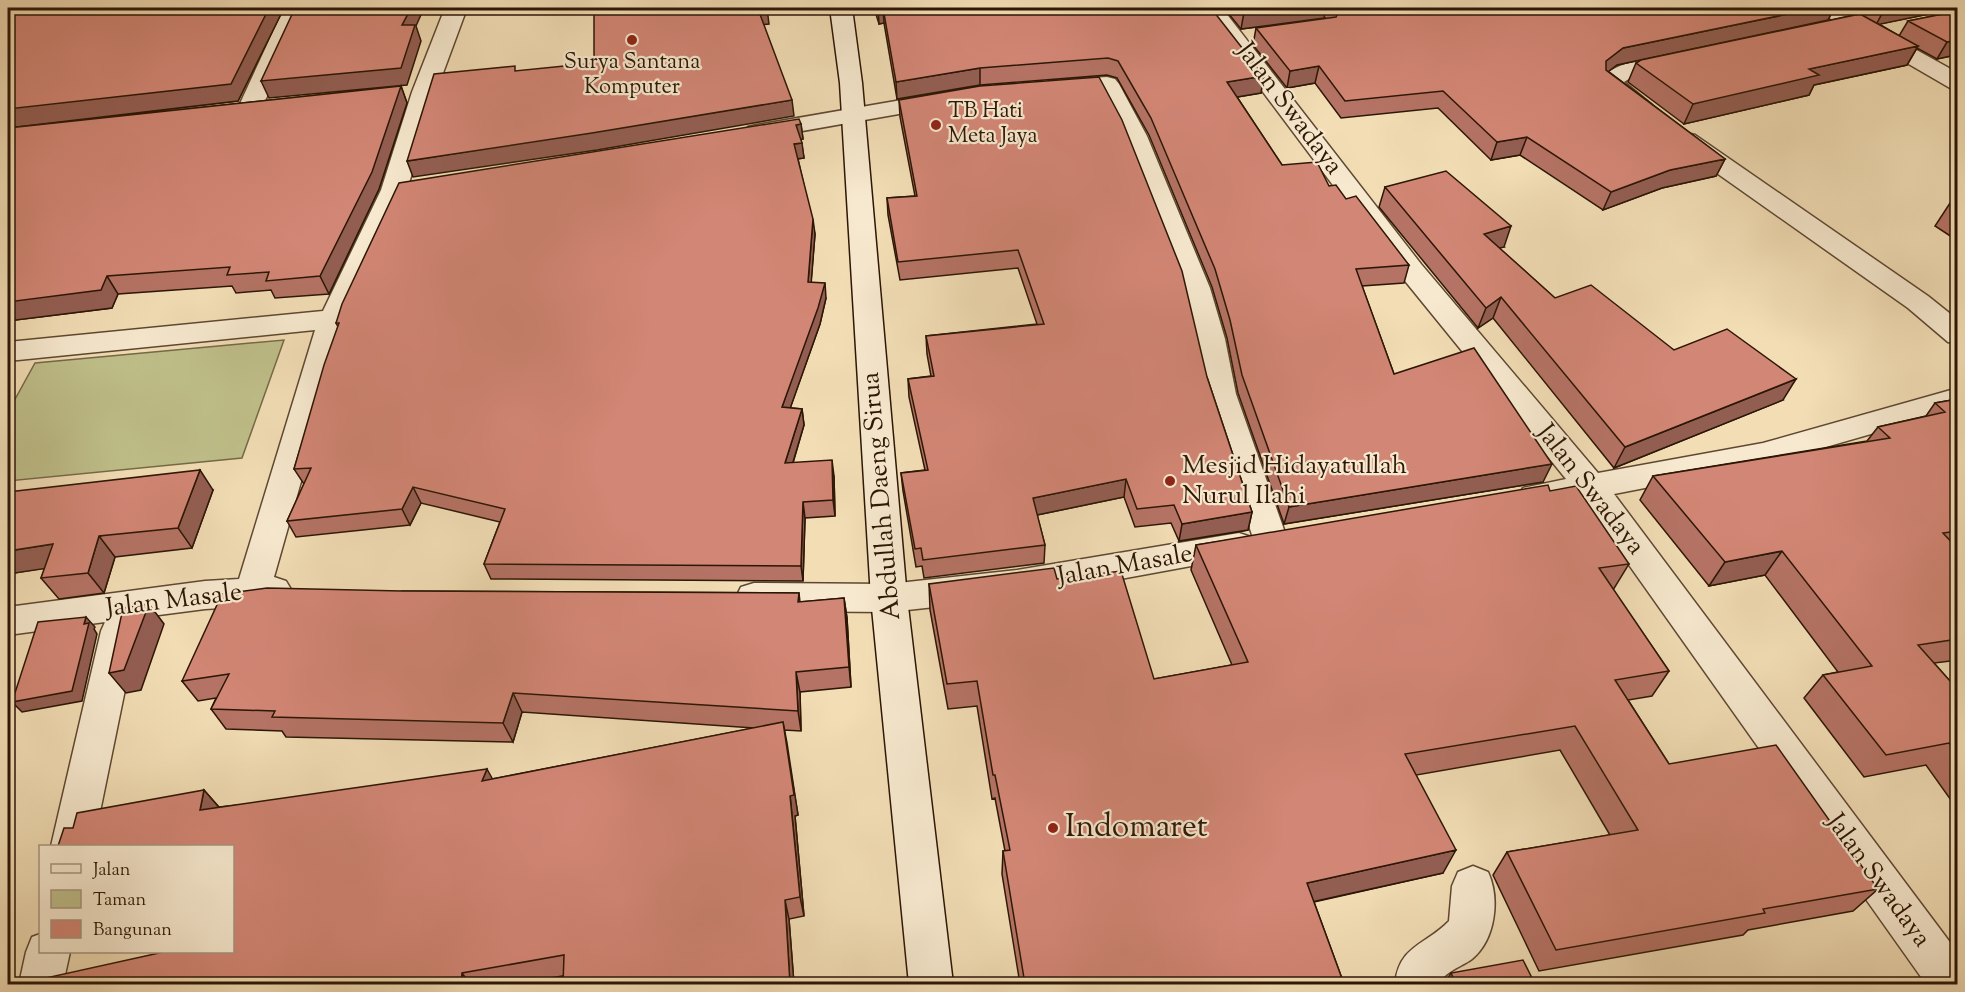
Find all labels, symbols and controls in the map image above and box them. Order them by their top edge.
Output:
marker: Surya Santana Komputer [625,33,639,47]
street label: Jalan Swadaya [1226,33,1351,183]
place label: Surya Santana Komputer [564,47,700,104]
place label: TB Hati Meta Jaya [948,96,1038,153]
marker: TB Hati Meta Jaya [929,118,943,132]
street label: Abdullah Daeng Sirua [853,370,911,622]
street label: Jalan Swadaya [1526,415,1653,563]
place label: Mesjid Hidayatullah Nurul Ilahi [1182,448,1407,515]
marker: Mesjid Hidayatullah Nurul Ilahi [1163,474,1177,488]
street label: Jalan Masale [1052,536,1196,596]
street label: Jalan Masale [102,574,244,628]
place label: Indomaret [1065,805,1208,851]
street label: Jalan Swadaya [1816,805,1939,956]
marker: Indomaret [1046,821,1060,835]
legend [39,845,234,953]
text: Jalan [92,858,131,884]
text: Taman [93,888,147,914]
text: Bangunan [93,918,172,944]

